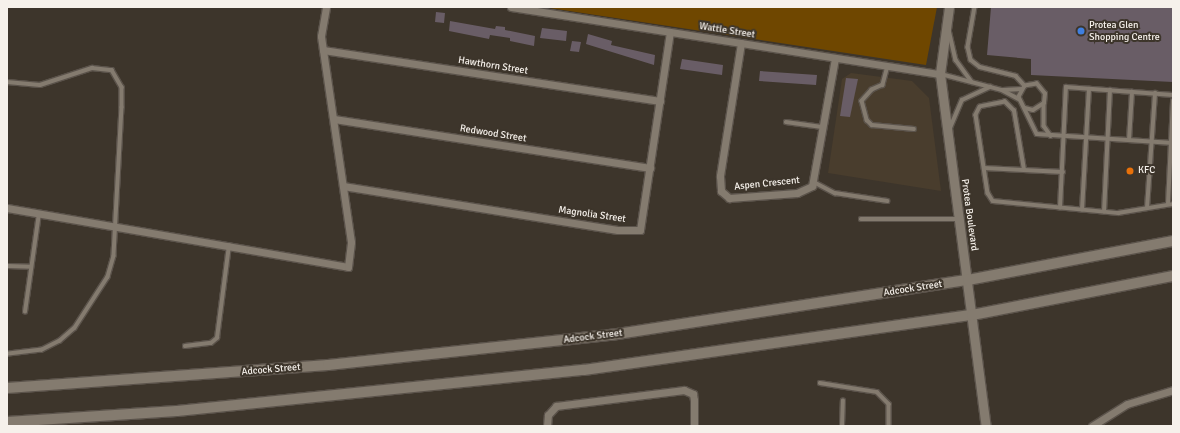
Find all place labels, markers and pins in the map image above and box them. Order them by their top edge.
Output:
place label: Protea Glen Shopping Centre [1089,19,1160,42]
marker: Protea Glen Shopping Centre [1076,26,1086,36]
place label: KFC [1138,165,1155,177]
marker: KFC [1125,166,1135,176]

